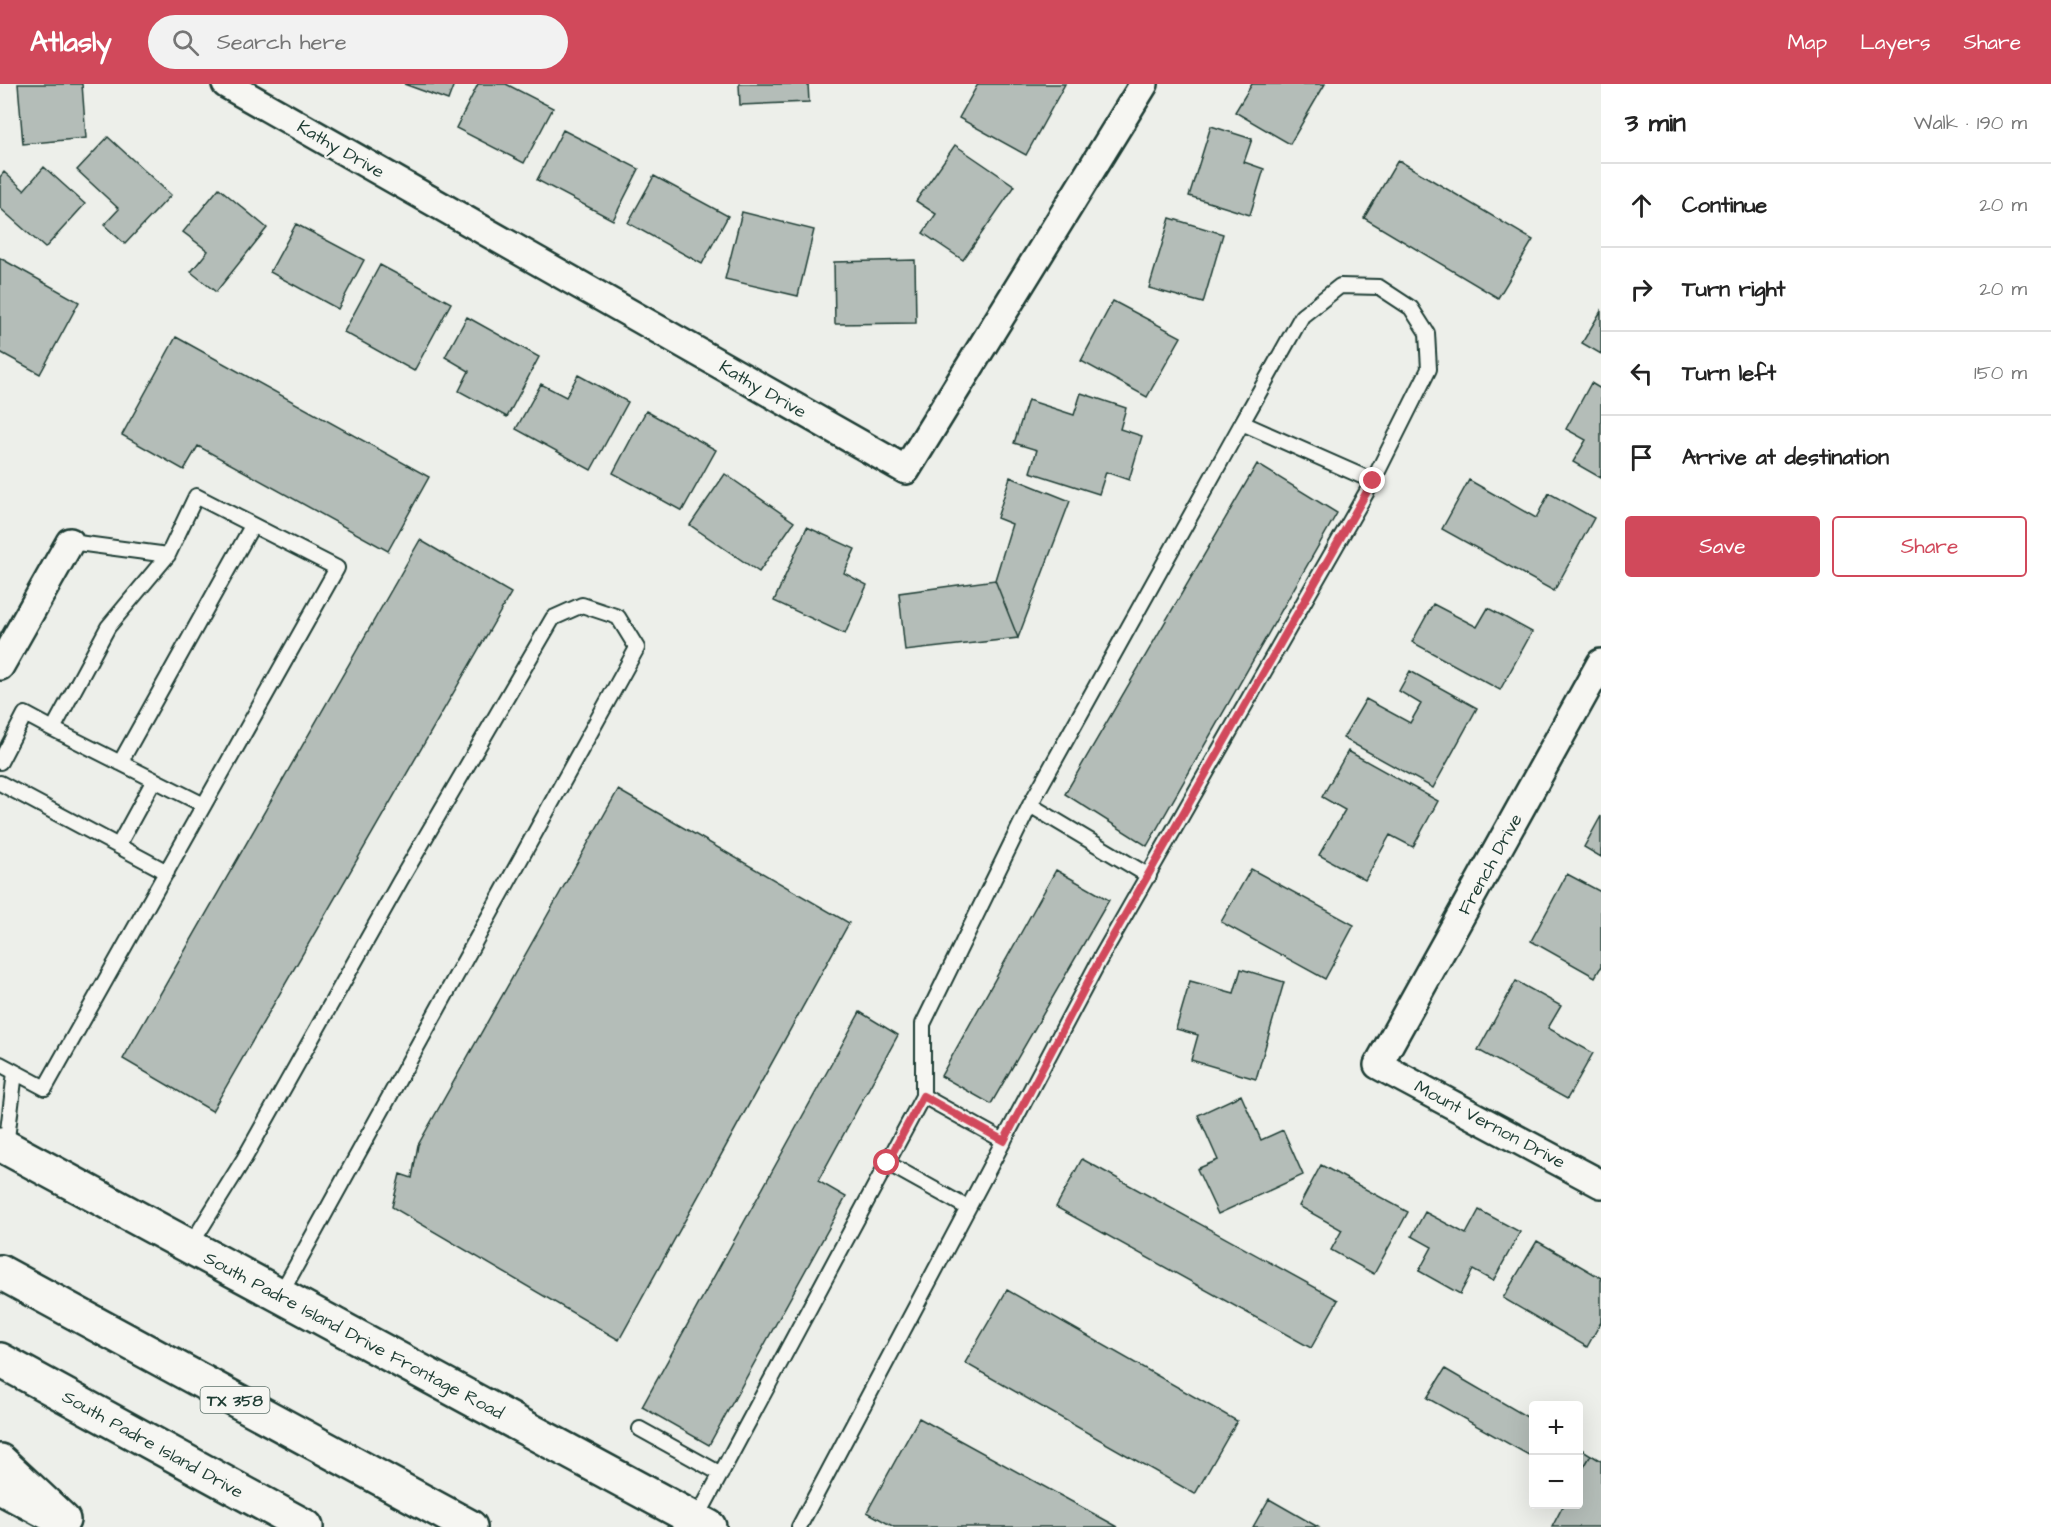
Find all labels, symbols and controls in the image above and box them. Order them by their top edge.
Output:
search box [148,15,568,69]
text: Atlasly [30,23,112,62]
icon: search [169,26,202,59]
text: Search here [217,27,347,58]
text: Map [1787,28,1827,57]
text: Layers [1860,28,1930,57]
text: Share [1963,28,2021,57]
text: 3 min [1625,105,1686,141]
text: Walk · 190 m [1914,109,2027,137]
street label: Kathy Drive [292,114,389,185]
icon: ahead [1625,189,1658,222]
text: Continue [1682,190,1767,221]
text: 20 m [1979,191,2027,219]
icon: right [1625,273,1658,306]
text: Turn right [1682,274,1785,305]
text: 20 m [1979,275,2027,303]
street label: Kathy Drive [714,354,811,425]
icon: left [1625,357,1658,390]
text: Turn left [1682,358,1776,389]
text: 150 m [1974,359,2027,387]
icon: arrive [1625,441,1658,474]
text: Arrive at destination [1682,442,1889,473]
route end [1359,467,1385,493]
button: Save [1625,516,1820,577]
button: Share [1832,516,2027,577]
street label: French Drive [1452,809,1529,919]
street label: Mount Vernon Drive [1410,1074,1570,1175]
route start [873,1149,899,1175]
street label: South Padre Island Drive Frontage Road [199,1245,508,1426]
street label: South Padre Island Drive [58,1384,248,1505]
road number: TX 358 [200,1387,270,1413]
map controls [1529,1401,1583,1509]
button: + [1529,1401,1583,1455]
button: − [1529,1455,1583,1509]

